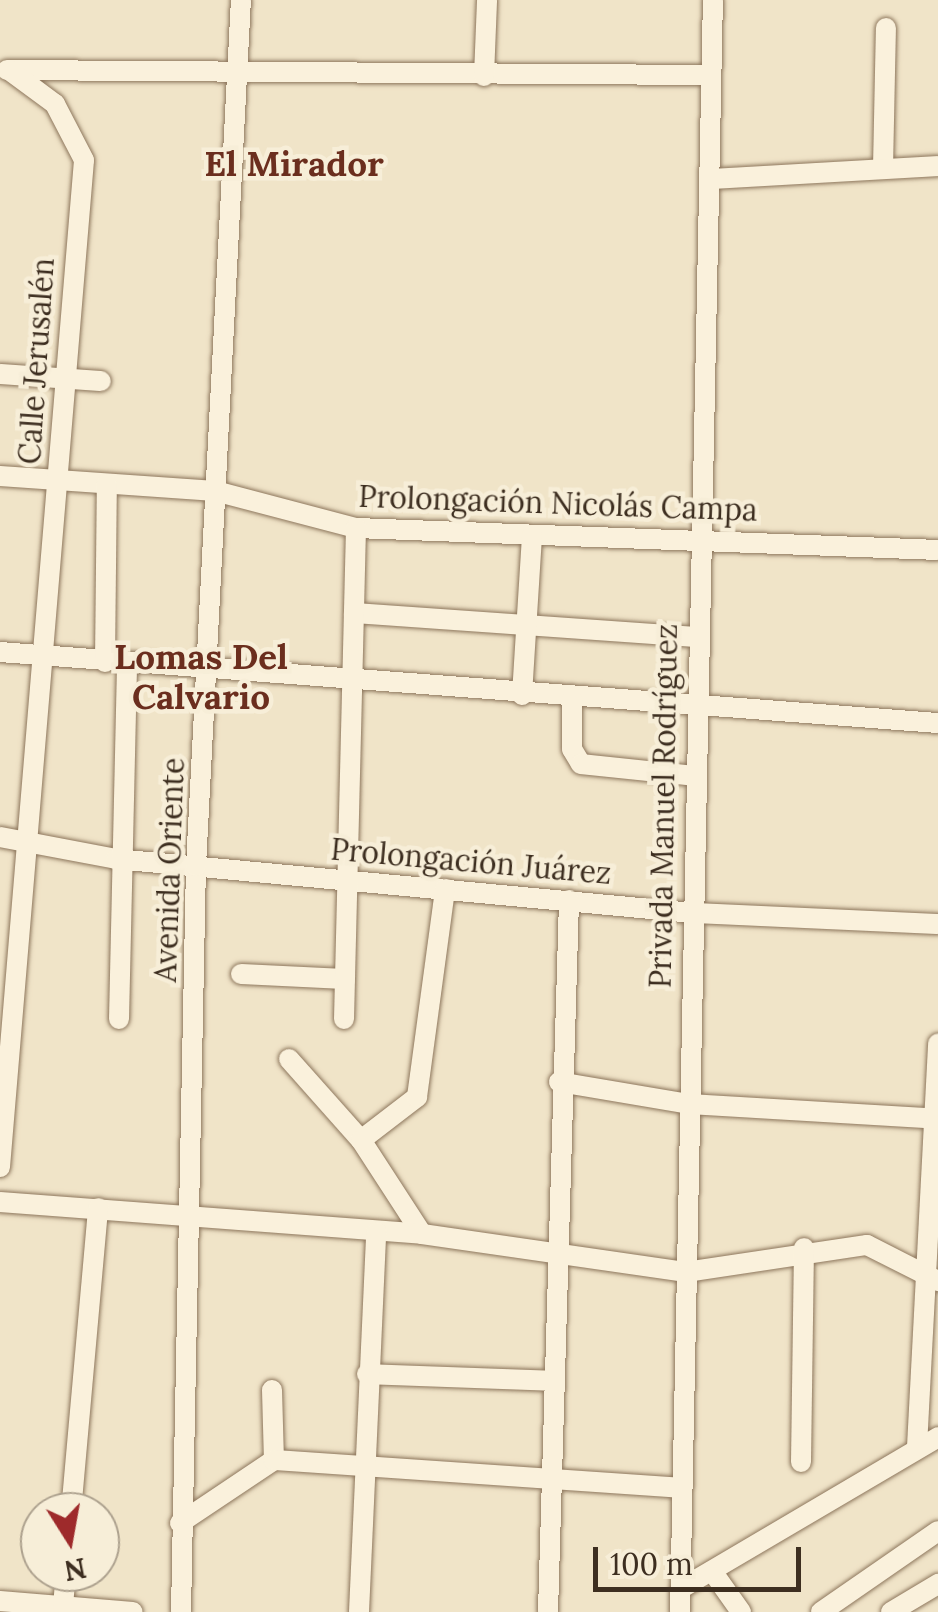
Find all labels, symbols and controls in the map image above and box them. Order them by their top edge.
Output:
district label: El Mirador [204,143,384,185]
street label: Calle Jerusalén [11,257,61,465]
street label: Prolongación Nicolás Campa [358,478,758,528]
street label: Privada Manuel Rodríguez [642,624,684,988]
district label: Lomas Del Calvario [114,636,288,718]
street label: Avenida Oriente [147,757,191,983]
street label: Prolongación Juárez [329,831,613,891]
north arrow [20,1492,120,1592]
scale bar [598,1527,806,1589]
text: 100 m [610,1545,693,1583]
text: N [61,1550,89,1589]

